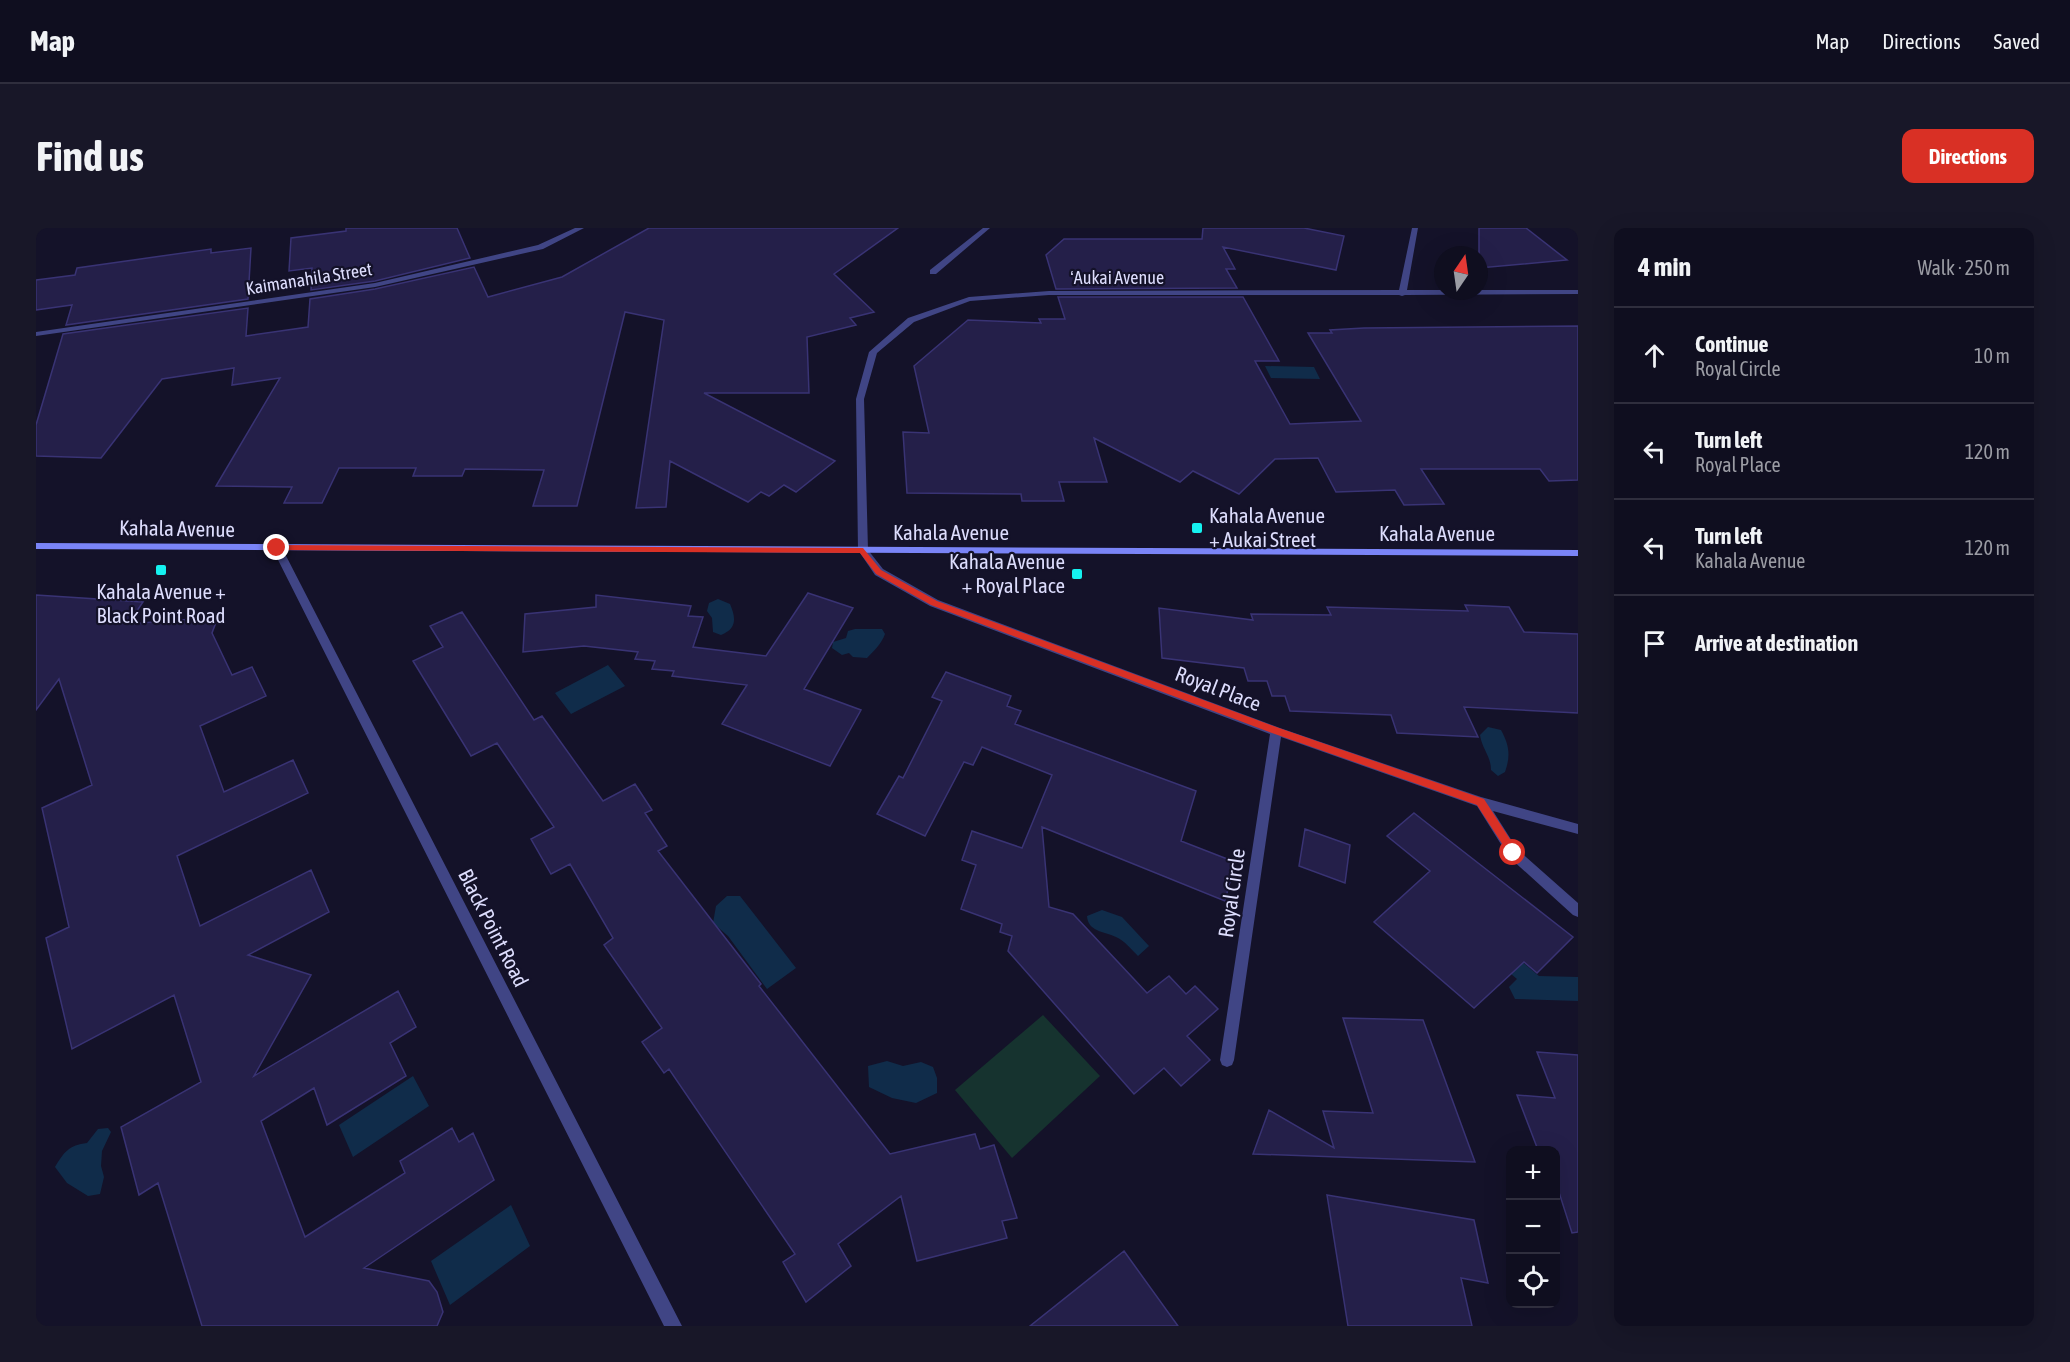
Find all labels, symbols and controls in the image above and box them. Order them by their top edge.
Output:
text: Map [30,25,75,57]
text: Map [1815,29,1849,53]
text: Directions [1882,29,1961,53]
text: Saved [1994,29,2040,53]
button: Directions [1902,129,2034,183]
text: Find us [36,132,144,180]
north arrow [1434,246,1488,300]
text: 4 min [1638,252,1691,282]
text: Walk · 250 m [1918,256,2010,279]
street label: Kaimanahila Street [244,258,373,299]
street label: ʻAukai Avenue [1070,267,1164,288]
text: Continue [1695,331,1769,357]
icon: ahead [1638,339,1671,372]
text: 10 m [1974,344,2010,367]
text: Royal Circle [1695,357,1781,380]
text: Turn left [1695,427,1762,453]
icon: left [1638,435,1671,468]
text: 120 m [1965,440,2010,463]
text: Royal Place [1695,453,1780,476]
place label: Kahala Avenue + Aukai Street [1209,503,1325,551]
street label: Kahala Avenue [119,515,235,541]
street label: Kahala Avenue [893,520,1009,544]
marker: Kahala Avenue + Aukai Street [1190,521,1204,535]
street label: Kahala Avenue [1379,521,1495,545]
text: Turn left [1695,523,1762,549]
icon: left [1638,531,1671,564]
route end [263,534,289,560]
text: 120 m [1965,536,2010,559]
place label: Kahala Avenue + Royal Place [949,549,1065,597]
text: Kahala Avenue [1695,549,1805,572]
marker: Kahala Avenue + Black Point Road [154,563,168,577]
marker: Kahala Avenue + Royal Place [1070,567,1084,581]
place label: Kahala Avenue + Black Point Road [96,579,226,627]
icon: arrive [1638,627,1671,660]
text: Arrive at destination [1695,630,1858,656]
street label: Royal Place [1172,661,1265,715]
route start [1499,839,1525,865]
street label: Royal Circle [1213,847,1249,939]
street label: Black Point Road [454,865,534,991]
map controls [1506,1146,1560,1308]
button: + [1506,1146,1560,1200]
button: − [1506,1200,1560,1254]
button: locate [1506,1254,1560,1308]

